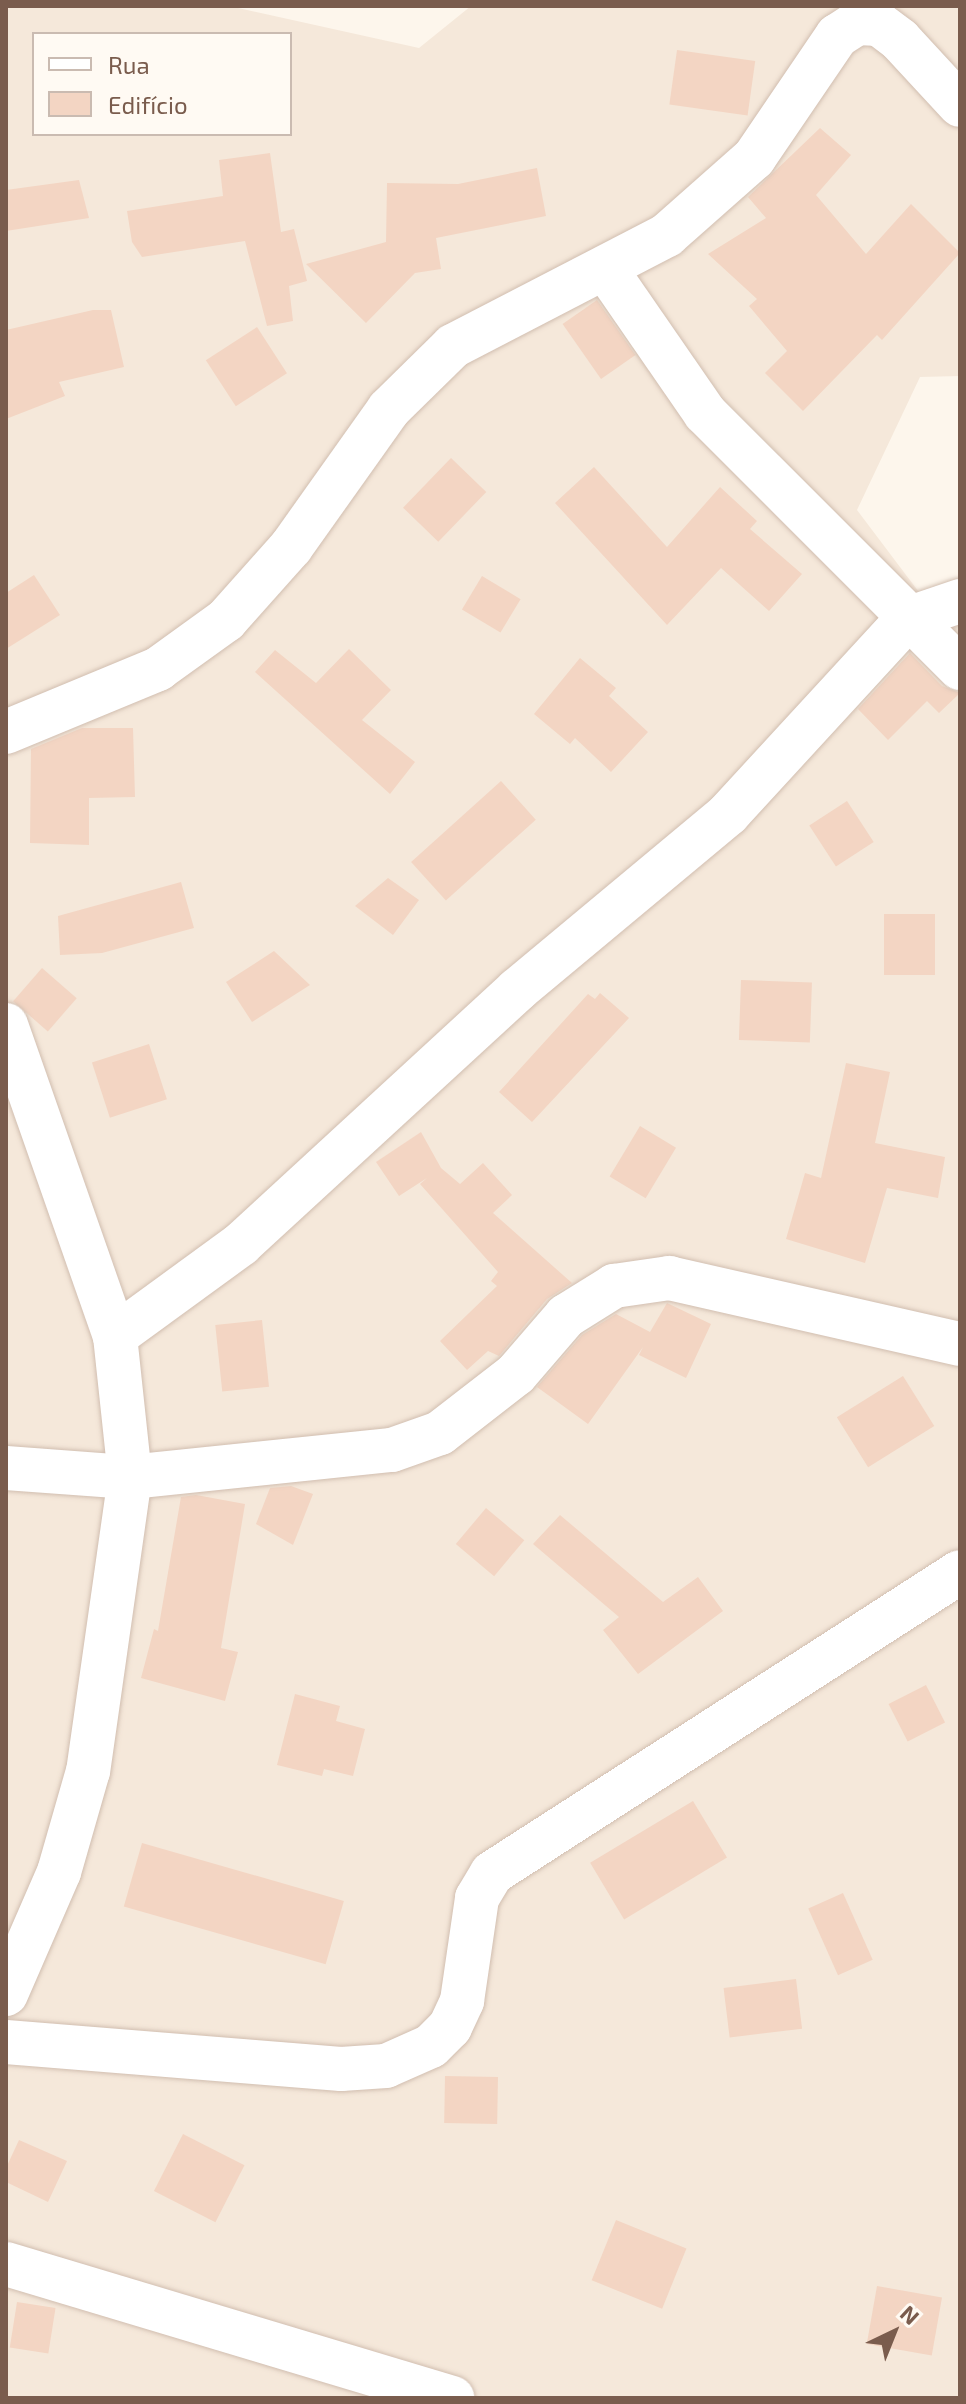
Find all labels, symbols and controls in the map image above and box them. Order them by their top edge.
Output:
legend [32,32,292,136]
text: Rua [108,50,150,79]
text: Edifício [108,90,188,119]
north arrow [854,2292,934,2372]
text: N [896,2300,925,2329]

